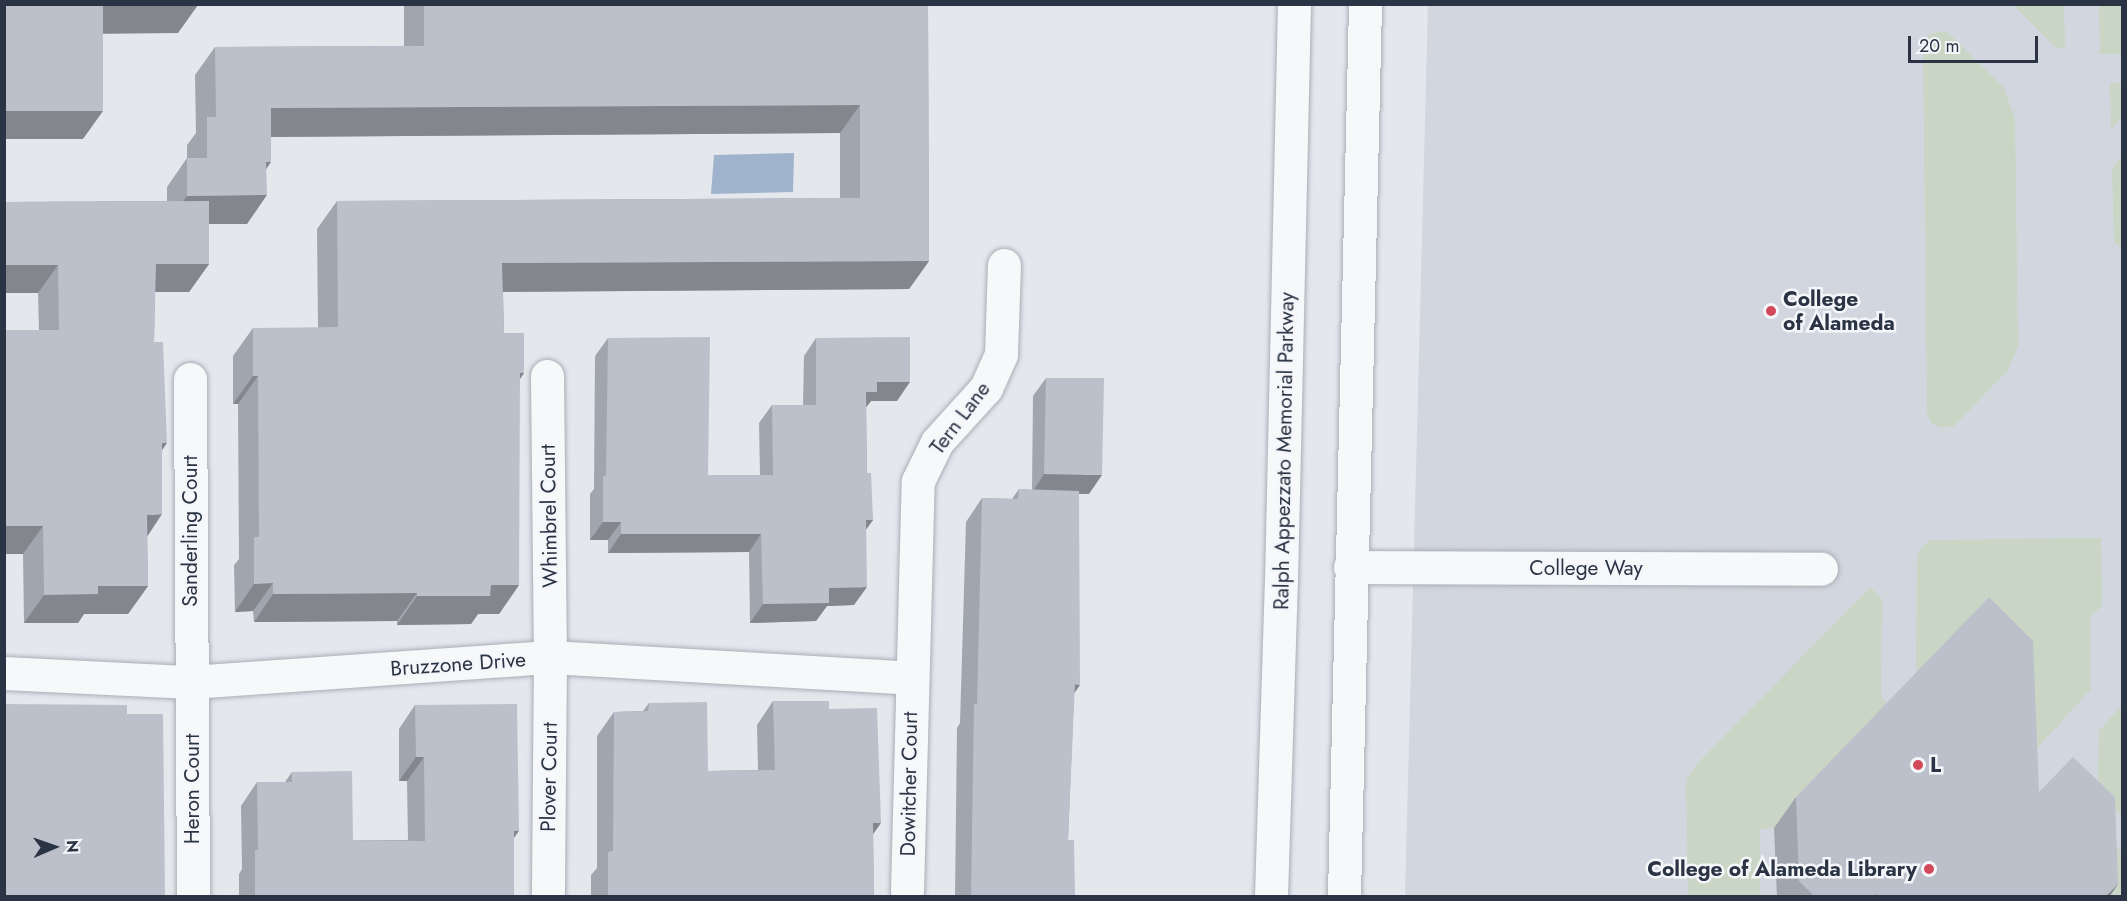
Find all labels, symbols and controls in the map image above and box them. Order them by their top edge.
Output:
scale bar [1911,24,2042,62]
text: 20 m [1919,33,1959,59]
place label: College of Alameda [1783,286,1895,336]
street label: Ralph Appezzato Memorial Parkway [1269,292,1299,610]
marker: College of Alameda [1764,304,1778,318]
street label: Tern Lane [925,377,995,459]
street label: Whimbrel Court [535,444,563,588]
street label: Sanderling Court [177,455,203,607]
street label: College Way [1529,555,1643,581]
street label: Bruzzone Drive [389,647,527,681]
street label: Dowitcher Court [895,711,923,857]
street label: Plover Court [535,722,563,832]
street label: Heron Court [179,734,205,844]
place label: L [1930,752,1941,778]
marker: L [1911,758,1925,772]
north arrow [24,817,84,877]
text: N [61,840,84,853]
place label: College of Alameda Library [1647,856,1917,882]
marker: College of Alameda Library [1922,862,1936,876]

